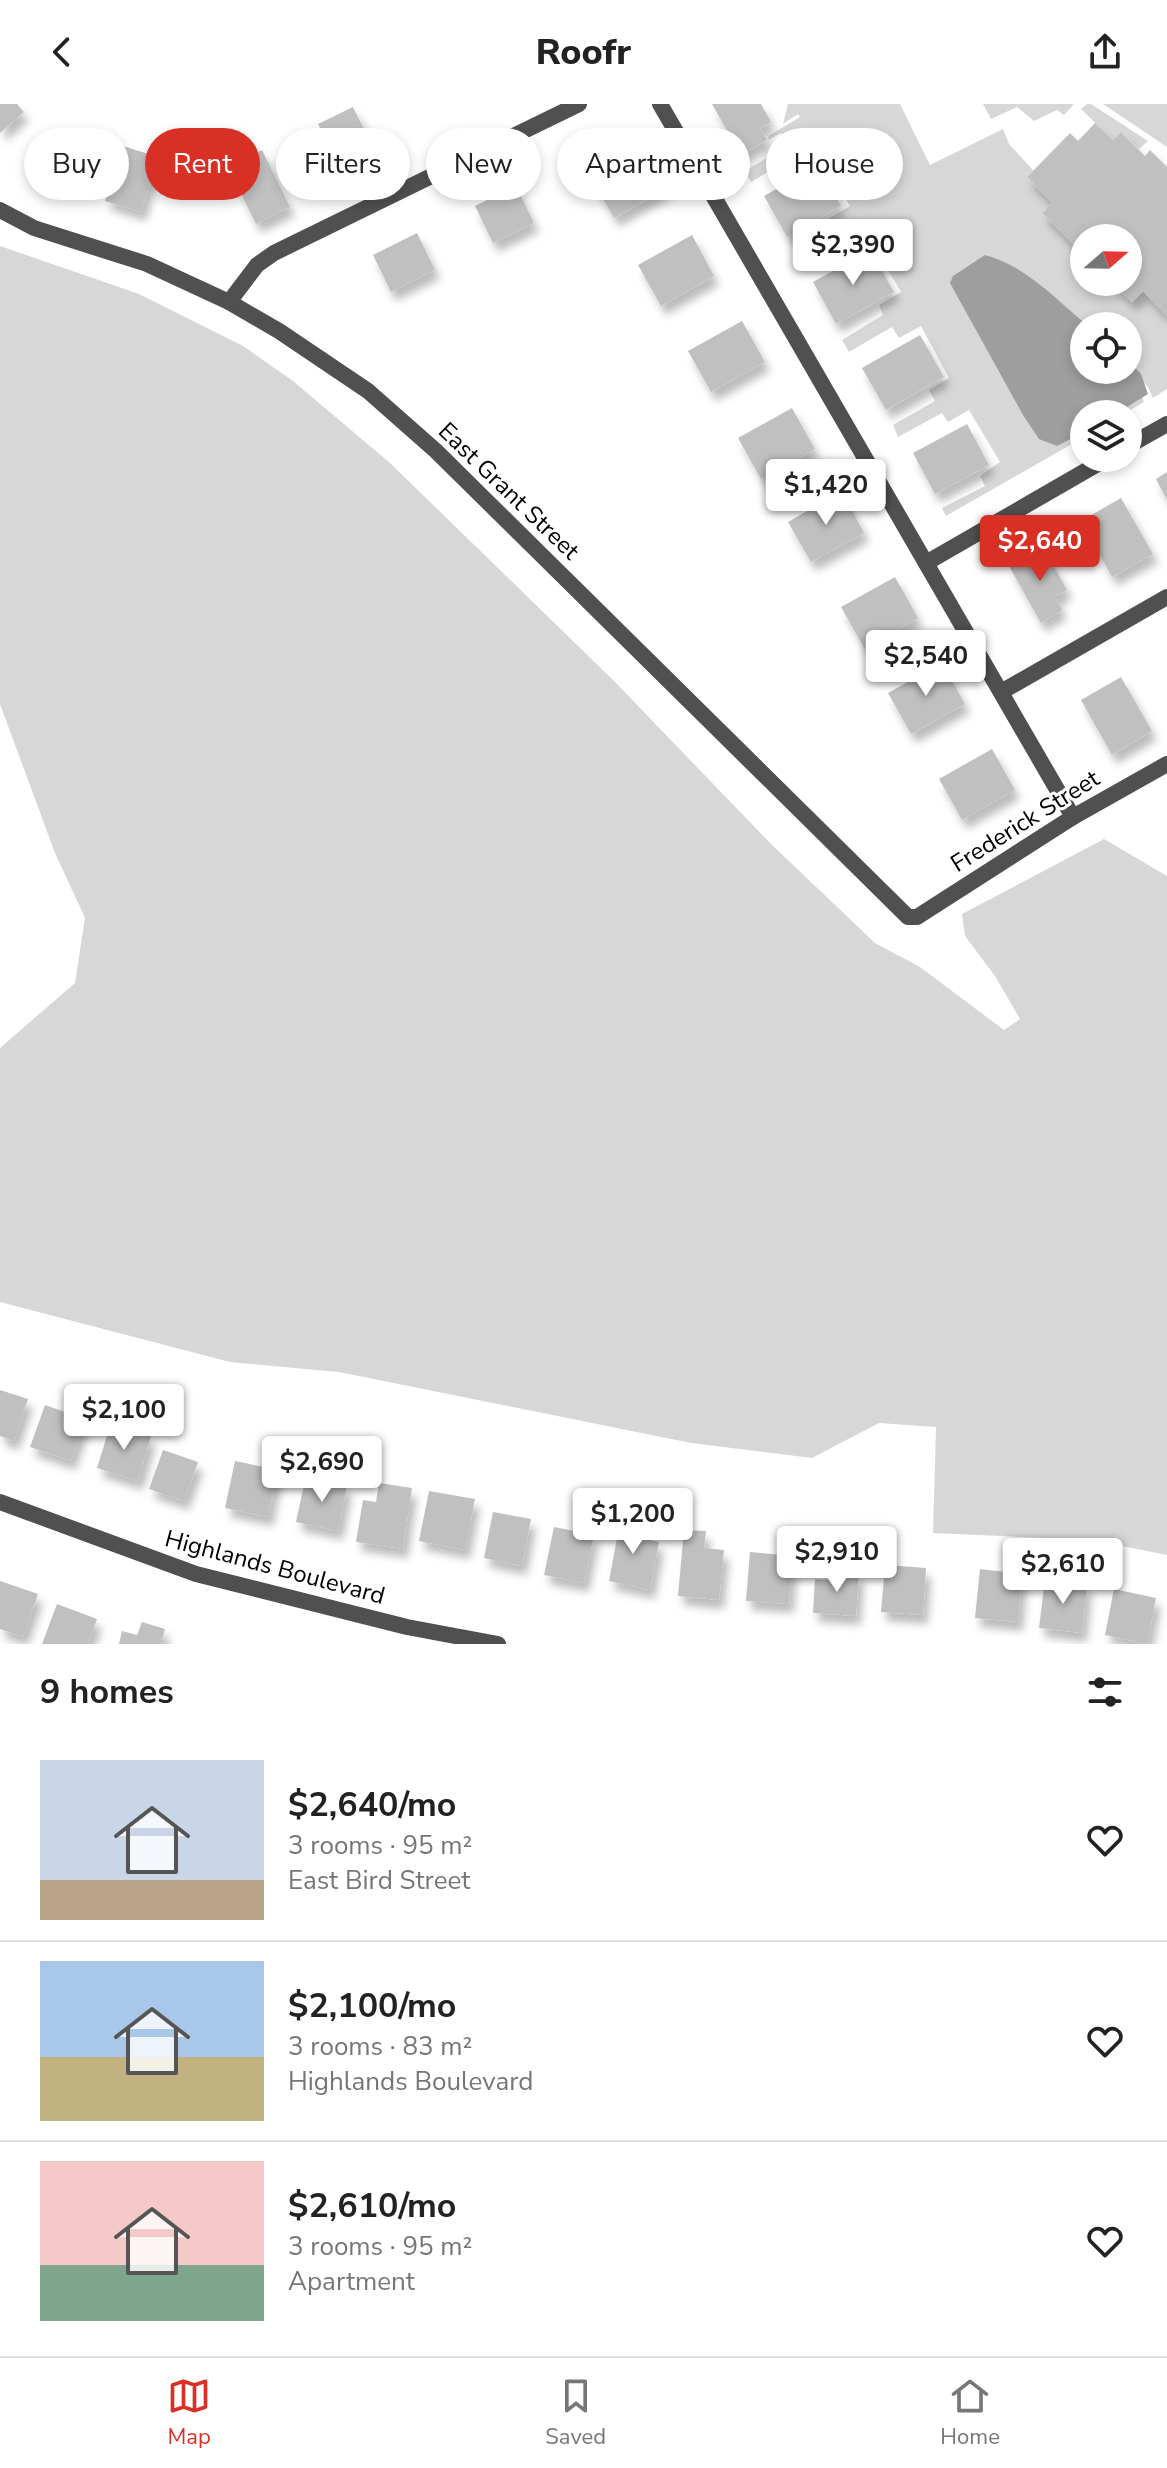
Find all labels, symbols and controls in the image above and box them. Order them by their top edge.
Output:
text: Roofr [536,28,631,77]
icon: back [40,30,84,74]
icon: share [1083,30,1127,74]
chip: Buy [24,128,129,200]
chip: Rent [145,128,260,200]
chip: Filters [276,128,410,200]
chip: New [426,128,541,200]
chip: Apartment [557,128,750,200]
chip: House [766,128,903,200]
pin: $2,390 [788,219,918,287]
north arrow [1070,224,1142,296]
map controls [1070,224,1142,472]
text: $2,390 [811,227,895,262]
button: locate [1070,312,1142,384]
button: layers [1070,400,1142,472]
street label: East Grant Street [431,415,587,567]
pin: $1,420 [761,459,891,527]
text: $1,420 [784,467,868,502]
pin: $2,640 [975,515,1105,583]
text: $2,640 [998,523,1082,558]
pin: $2,540 [861,630,991,698]
text: $2,540 [884,638,968,673]
street label: Frederick Street [945,762,1106,880]
pin: $2,100 [59,1384,189,1452]
text: $2,100 [82,1392,166,1427]
pin: $2,690 [257,1436,387,1504]
text: $2,690 [280,1444,364,1479]
pin: $1,200 [568,1488,698,1556]
text: $1,200 [591,1496,675,1531]
street label: Highlands Boulevard [161,1522,389,1612]
pin: $2,910 [772,1526,902,1594]
text: $2,910 [795,1534,879,1569]
pin: $2,610 [998,1538,1128,1606]
text: $2,610 [1021,1546,1105,1581]
text: 9 homes [40,1669,174,1715]
icon: filters [1083,1670,1127,1714]
text: $2,640/mo [288,1782,456,1828]
icon: home [104,1792,200,1888]
icon: heart [1083,1818,1127,1862]
text: 3 rooms · 95 m² [288,1828,472,1863]
text: East Bird Street [288,1863,470,1898]
text: $2,100/mo [288,1983,456,2029]
icon: home [104,1993,200,2089]
icon: heart [1083,2019,1127,2063]
text: 3 rooms · 83 m² [288,2029,472,2064]
text: Highlands Boulevard [288,2064,533,2099]
text: $2,610/mo [288,2183,456,2229]
icon: home [104,2193,200,2289]
icon: heart [1083,2219,1127,2263]
text: 3 rooms · 95 m² [288,2229,472,2264]
text: Apartment [288,2264,415,2299]
tab: Map [167,2374,211,2452]
tab: Saved [545,2374,606,2452]
tab: Home [940,2374,1000,2452]

